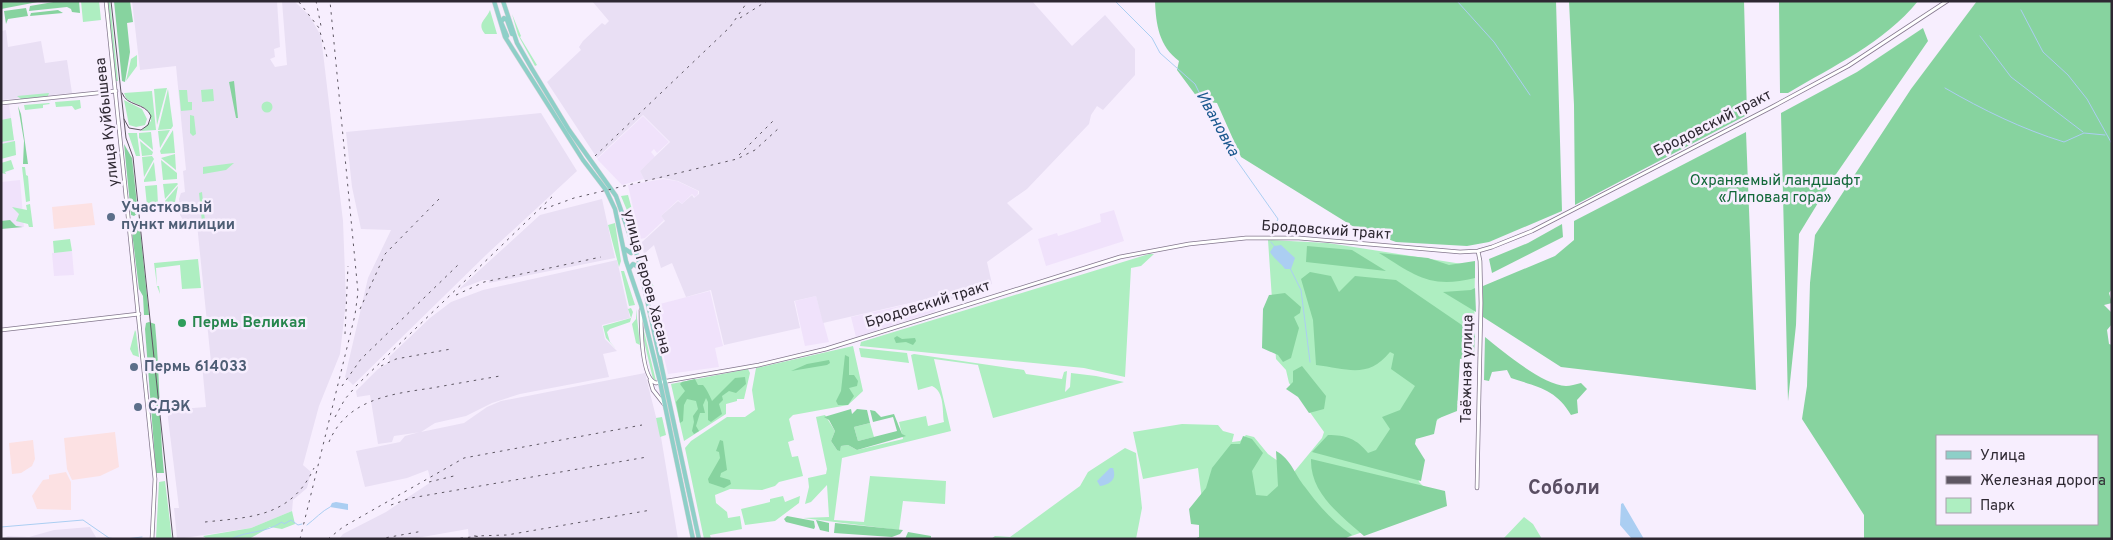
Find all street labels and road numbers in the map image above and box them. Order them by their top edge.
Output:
street label: улица Куйбышева [92,56,124,188]
street label: Бродовский тракт [1651,86,1775,162]
street label: улица Героев Хасана [618,208,674,356]
street label: Бродовский тракт [1261,217,1392,245]
street label: Бродовский тракт [863,277,993,333]
street label: Таёжная улица [1458,314,1478,424]

